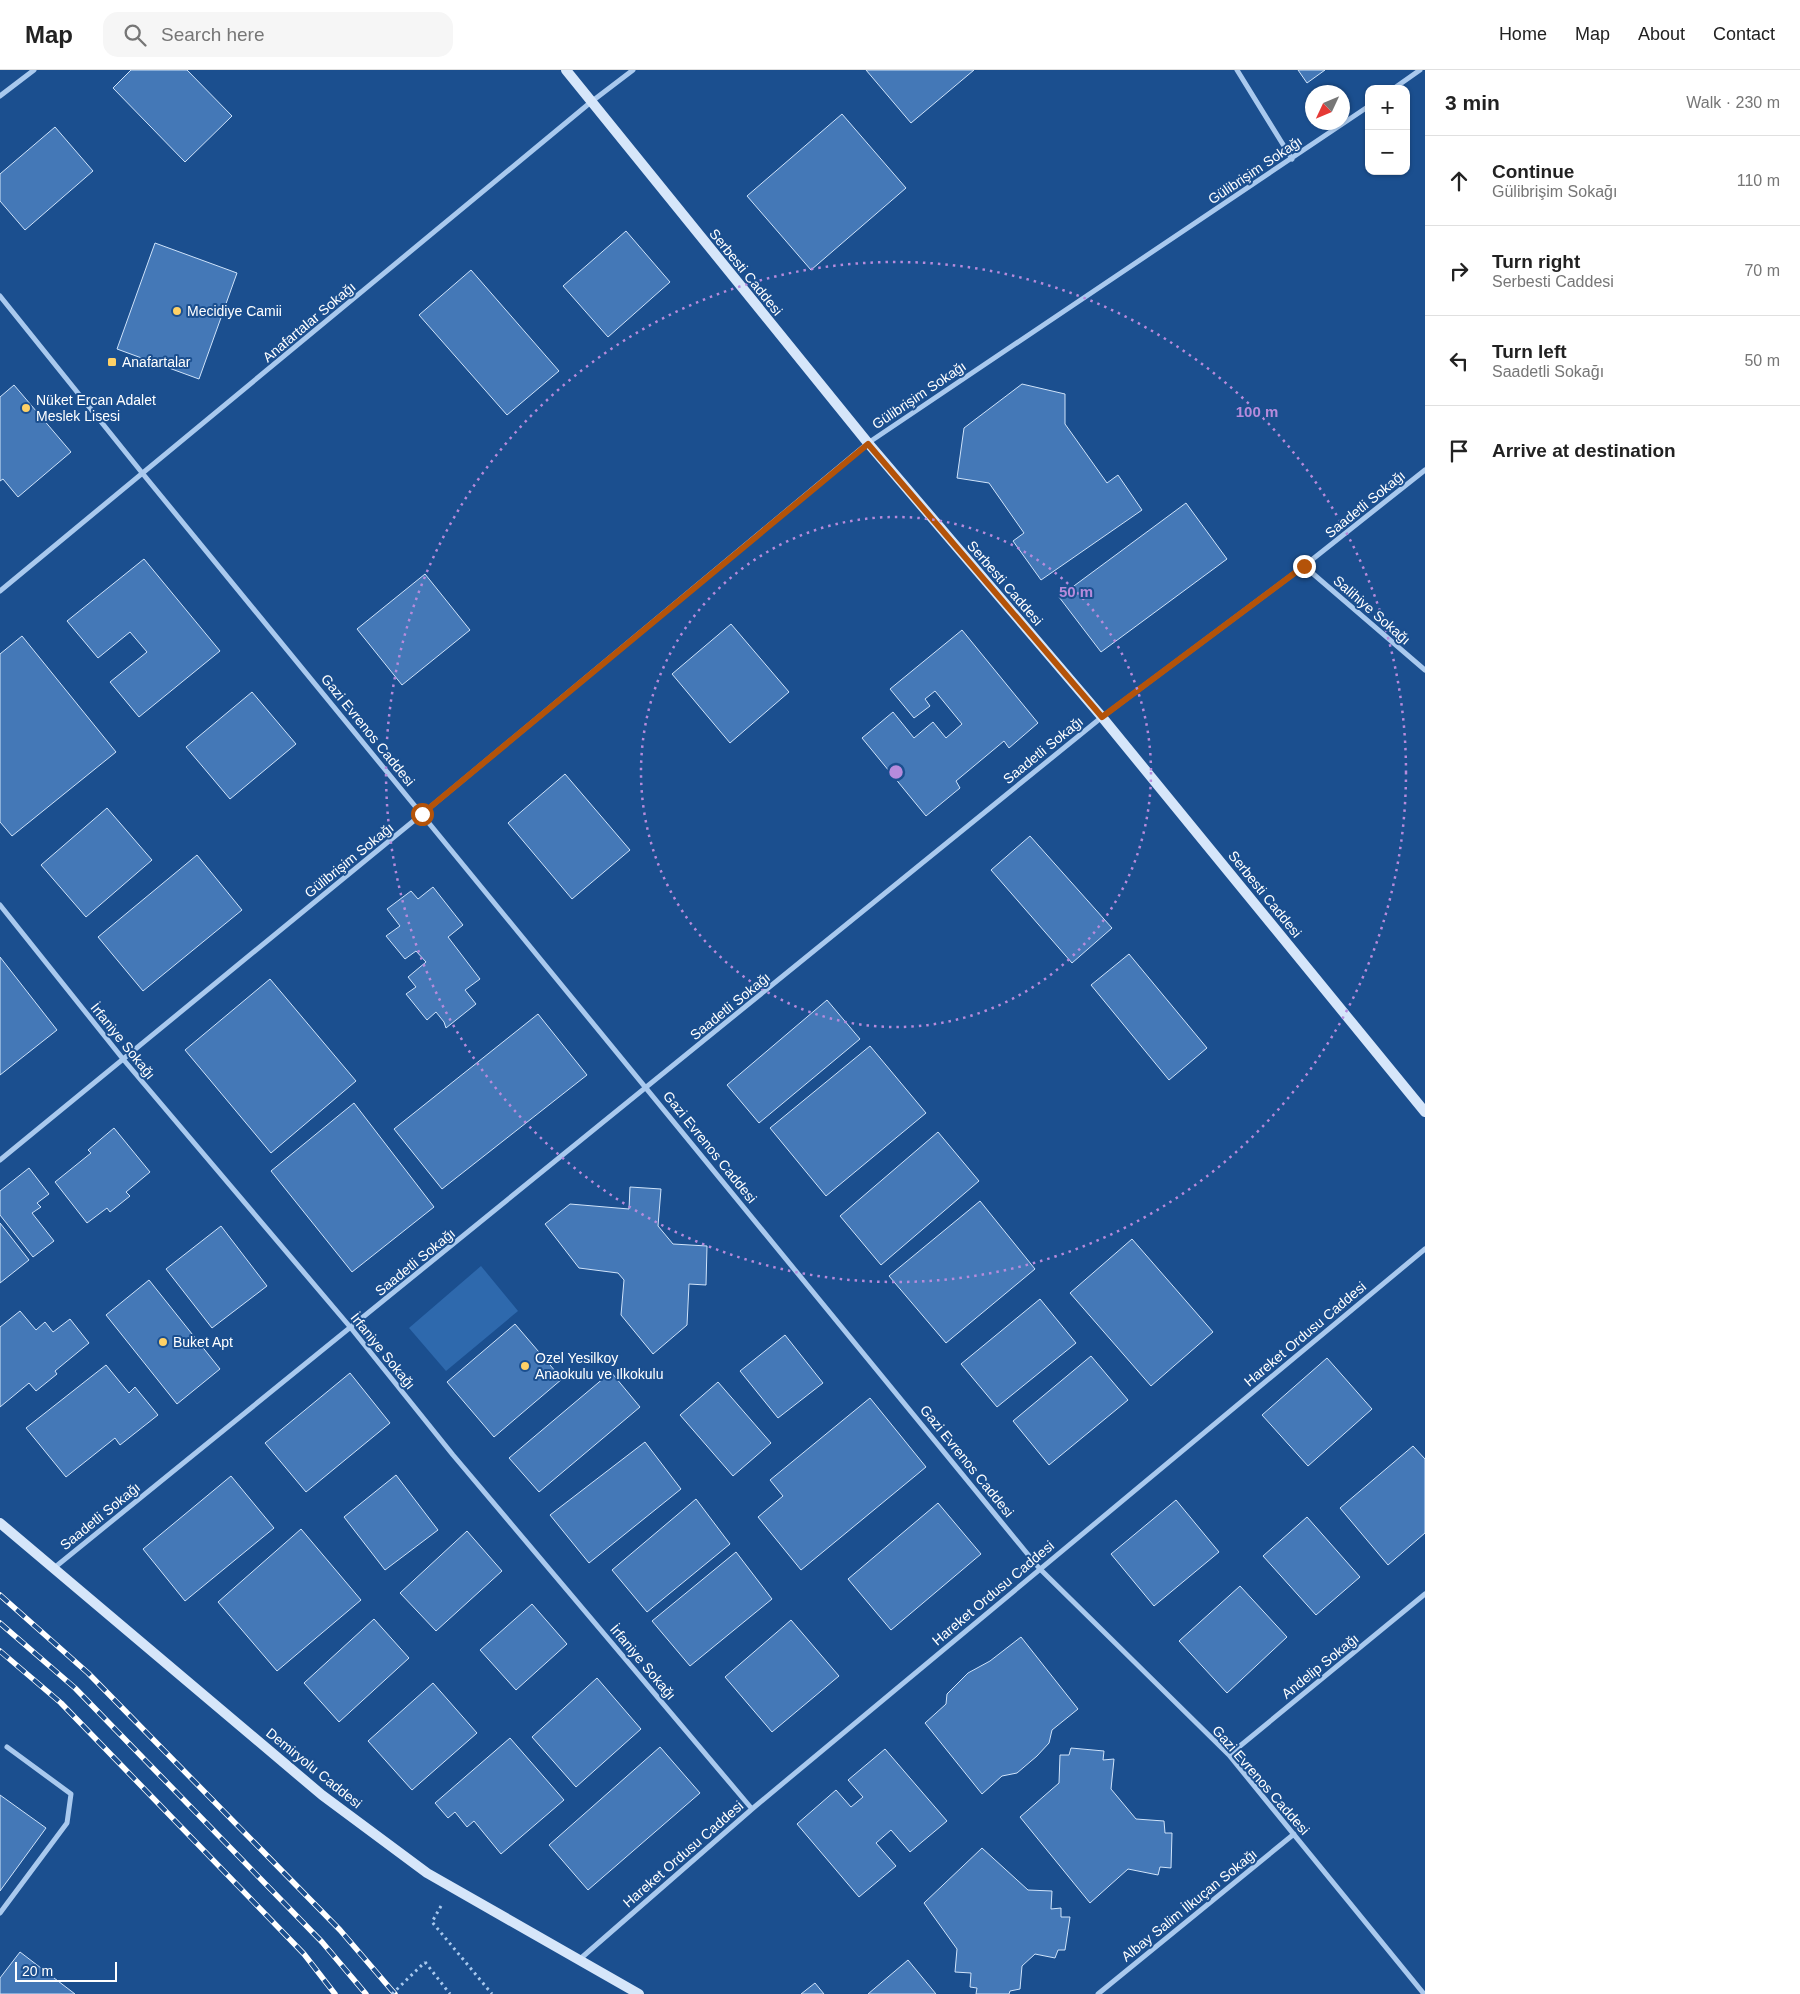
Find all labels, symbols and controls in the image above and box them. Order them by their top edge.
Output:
search box [103,12,453,57]
text: Map [25,21,73,48]
icon: search [121,21,149,49]
text: Search here [161,24,265,45]
text: Home [1499,24,1547,44]
text: Map [1575,24,1610,44]
text: About [1638,24,1685,44]
text: Contact [1713,24,1775,44]
north arrow [1305,85,1350,130]
map controls [1365,85,1410,175]
button: + [1365,85,1410,130]
text: 3 min [1445,91,1500,114]
text: Walk · 230 m [1686,94,1780,111]
button: − [1365,130,1410,175]
street label: Gülibrişim Sokağı [1205,133,1305,207]
text: Continue [1492,161,1574,182]
icon: ahead [1445,167,1473,195]
text: 110 m [1737,172,1780,189]
text: Gülibrişim Sokağı [1492,183,1617,200]
street label: Serbesti Caddesi [706,226,786,318]
text: Turn right [1492,251,1580,272]
icon: right [1445,257,1473,285]
text: 70 m [1744,262,1780,279]
text: Serbesti Caddesi [1492,273,1614,290]
street label: Anafartalar Sokağı [259,279,359,365]
place label: Mecidiye Camii [187,303,282,319]
marker: Mecidiye Camii [171,305,183,317]
text: Turn left [1492,341,1567,362]
icon: left [1445,347,1473,375]
text: 50 m [1744,352,1780,369]
place label: Anafartalar [122,354,191,370]
marker: Anafartalar [106,356,118,368]
street label: Gülibrişim Sokağı [869,358,969,432]
text: Saadetli Sokağı [1492,363,1604,380]
place label: Nüket Ercan Adalet Meslek Lisesi [36,392,156,424]
marker: Nüket Ercan Adalet Meslek Lisesi [20,402,32,414]
text: 100 m [1236,403,1278,420]
icon: arrive [1445,437,1473,465]
text: Arrive at destination [1492,440,1676,461]
street label: Saadetli Sokağı [1322,467,1408,541]
street label: Serbesti Caddesi [964,538,1046,628]
route end [1293,555,1316,578]
street label: Salihiye Sokağı [1330,572,1414,648]
text: 50 m [1059,583,1093,600]
street label: Gazi Evrenos Caddesi [318,671,418,789]
street label: Saadetli Sokağı [1000,713,1086,787]
centre of rings [887,763,905,781]
route start [411,803,434,826]
street label: Gülibrişim Sokağı [301,819,397,901]
street label: Serbesti Caddesi [1225,848,1305,940]
street label: Saadetli Sokağı [687,969,773,1043]
street label: İrfaniye Sokağı [87,999,159,1082]
street label: Gazi Evrenos Caddesi [660,1088,760,1206]
street label: Saadetli Sokağı [372,1225,458,1299]
street label: Hareket Ordusu Caddesi [1241,1278,1369,1390]
street label: İrfaniye Sokağı [347,1309,419,1392]
place label: Buket Apt [173,1334,233,1350]
marker: Buket Apt [157,1336,169,1348]
place label: Ozel Yesilkoy Anaokulu ve Ilkokulu [535,1350,663,1382]
marker: Ozel Yesilkoy Anaokulu ve Ilkokulu [519,1360,531,1372]
street label: Gazi Evrenos Caddesi [917,1402,1017,1520]
street label: Saadetli Sokağı [57,1479,143,1553]
street label: Hareket Ordusu Caddesi [929,1537,1057,1649]
street label: İrfaniye Sokağı [607,1620,680,1703]
street label: Andelip Sokağı [1278,1630,1362,1702]
street label: Gazi Evrenos Caddesi [1209,1722,1313,1838]
street label: Demiryolu Caddesi [263,1725,365,1811]
street label: Hareket Ordusu Caddesi [620,1797,746,1911]
street label: Albay Salim İlkuçan Sokağı [1117,1845,1260,1965]
scale bar [15,1959,118,1982]
text: 20 m [22,1963,53,1979]

